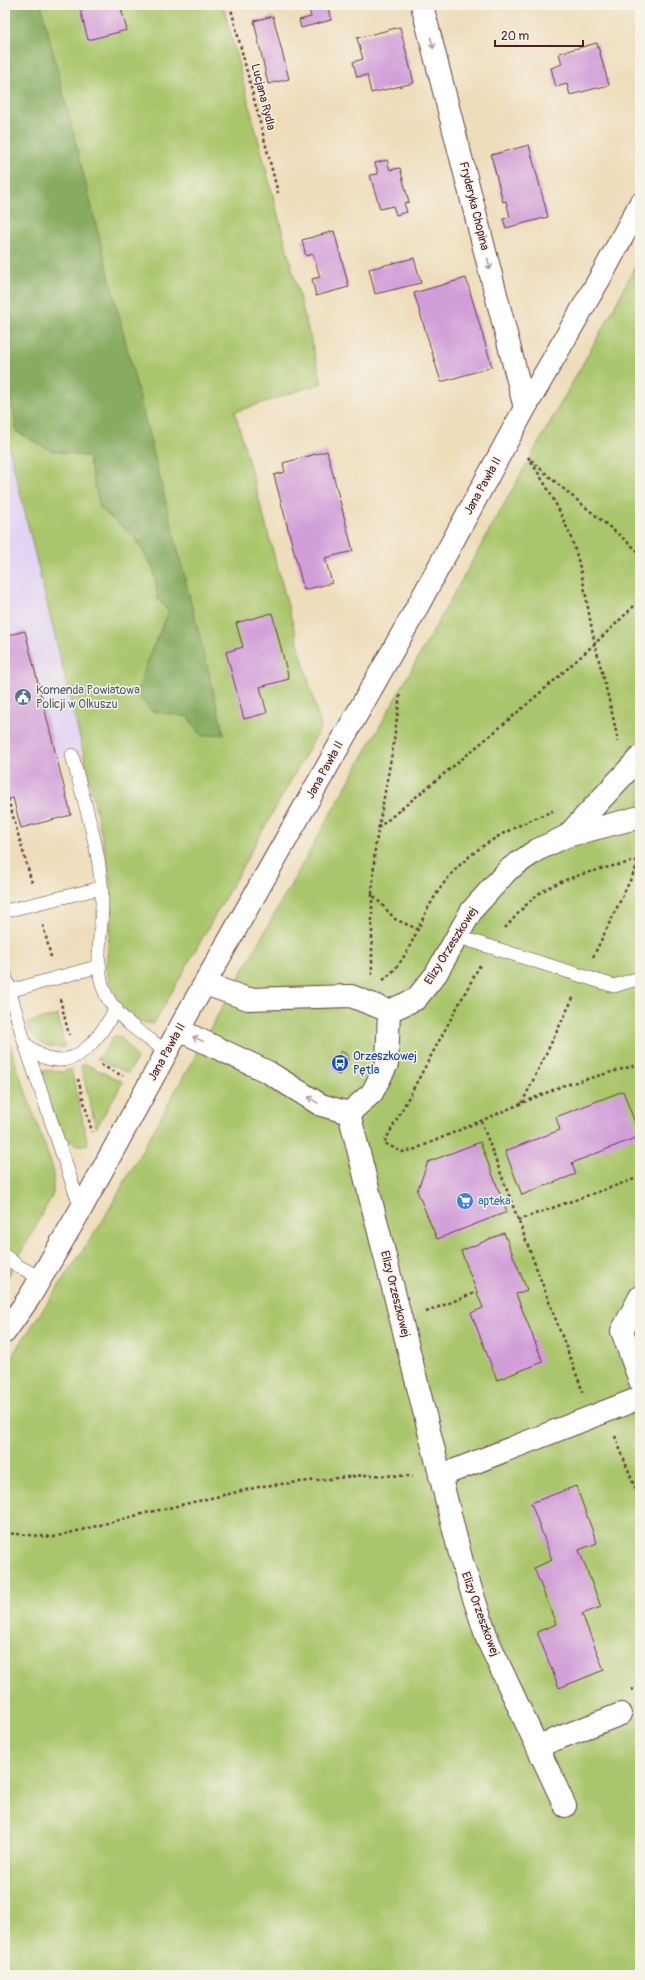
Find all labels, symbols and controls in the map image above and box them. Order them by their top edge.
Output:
scale bar [495,22,583,48]
text: 20 m [501,29,530,44]
one-way arrow [428,36,436,49]
street label: Lucjana Rydla [247,62,279,132]
street label: Fryderyka Chopina [456,160,492,252]
one-way arrow [485,257,493,270]
street label: Jana Pawła II [461,455,505,517]
place label: Komenda Powiatowa Policji w Olkuszu [36,683,140,712]
public building icon: Komenda Powiatowa Policji w Olkuszu [13,687,33,707]
street label: Jana Pawła II [303,739,347,801]
street label: Elizy Orzeszkowej [421,904,481,988]
street label: Jana Pawła II [145,1021,189,1083]
one-way arrow [192,1035,204,1042]
place label: Orzeszkowej Pętla [353,1049,417,1078]
bus stop icon: Orzeszkowej Pętla [330,1053,350,1073]
one-way arrow [307,1095,319,1103]
supermarket icon: apteka [455,1191,475,1211]
place label: apteka [478,1194,511,1209]
street label: Elizy Orzeszkowej [377,1249,413,1339]
street label: Elizy Orzeszkowej [458,1570,502,1659]

